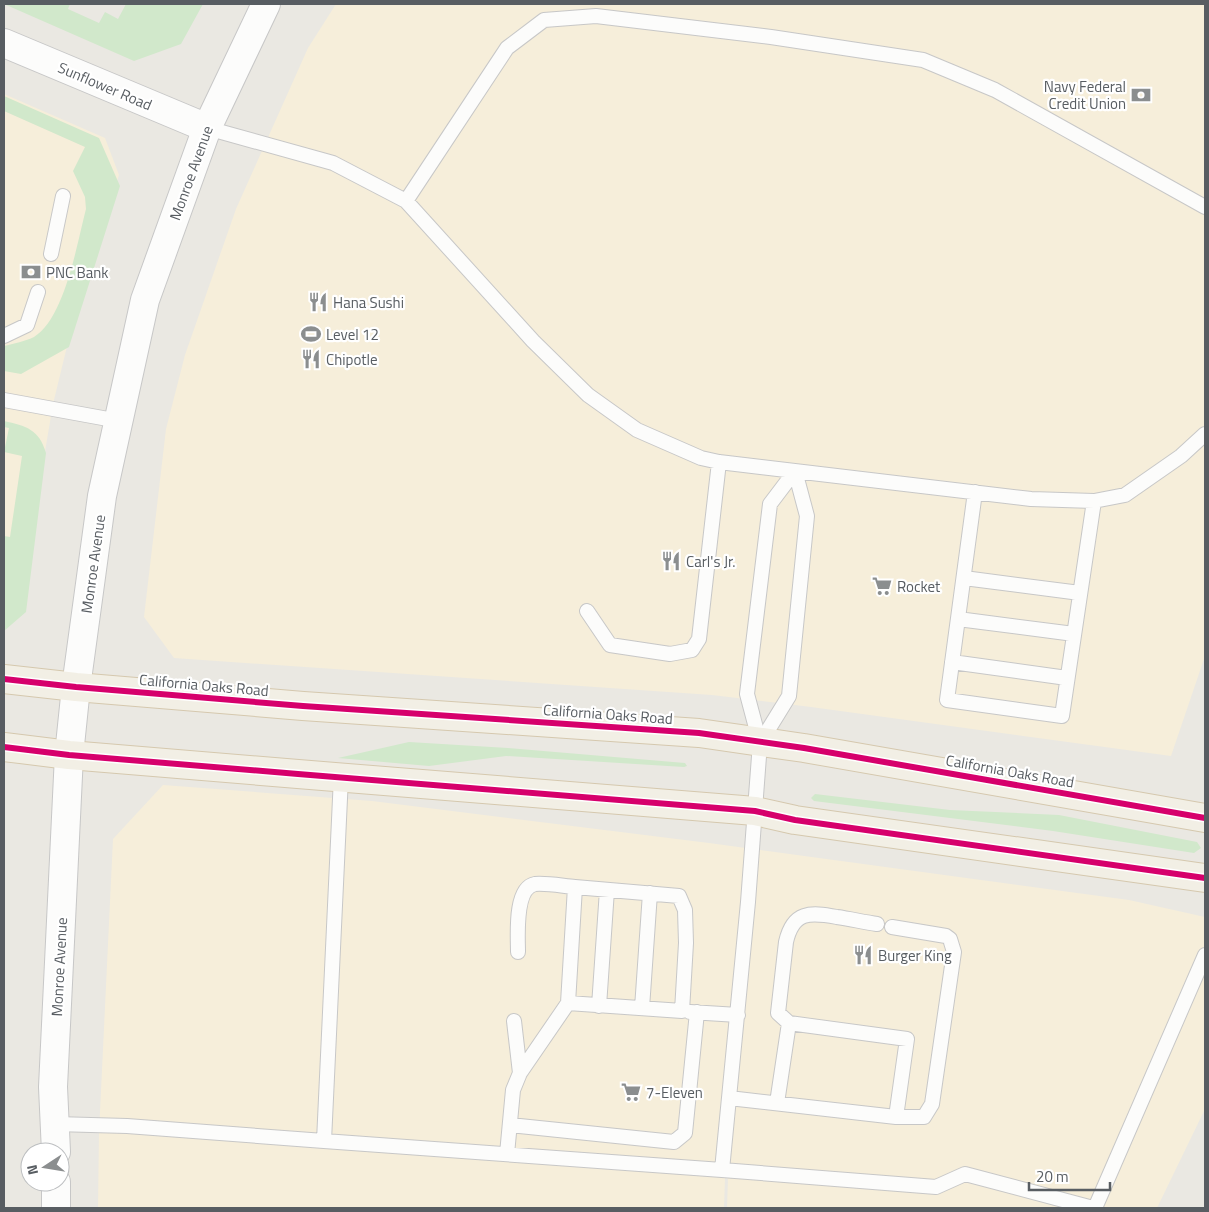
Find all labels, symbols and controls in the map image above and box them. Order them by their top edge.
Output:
street label: Sunflower Road [54,56,156,116]
place label: Navy Federal Credit Union [1044,75,1126,115]
bank icon: Navy Federal Credit Union [1130,84,1152,106]
street label: Monroe Avenue [163,122,219,224]
bank icon: PNC Bank [20,261,42,283]
place label: PNC Bank [46,261,109,284]
restaurant icon: Hana Sushi [307,291,329,313]
place label: Hana Sushi [333,291,404,314]
sports icon: Level 12 [300,323,322,345]
place label: Level 12 [326,323,379,346]
restaurant icon: Chipotle [300,348,322,370]
place label: Chipotle [326,348,378,371]
street label: Monroe Avenue [75,513,111,615]
restaurant icon: Carl's Jr. [660,550,682,572]
place label: Carl's Jr. [686,550,736,573]
supermarket icon: Rocket [871,575,893,597]
place label: Rocket [897,575,941,598]
street label: California Oaks Road [138,668,270,702]
street label: California Oaks Road [542,698,674,730]
street label: California Oaks Road [944,748,1076,794]
street label: Monroe Avenue [45,917,73,1017]
restaurant icon: Burger King [852,944,874,966]
place label: Burger King [878,944,952,967]
supermarket icon: 7-Eleven [620,1081,642,1103]
place label: 7-Eleven [646,1081,703,1104]
north arrow [20,1142,70,1192]
scale bar [1029,1160,1110,1192]
text: N [21,1163,43,1177]
text: 20 m [1036,1165,1069,1188]

